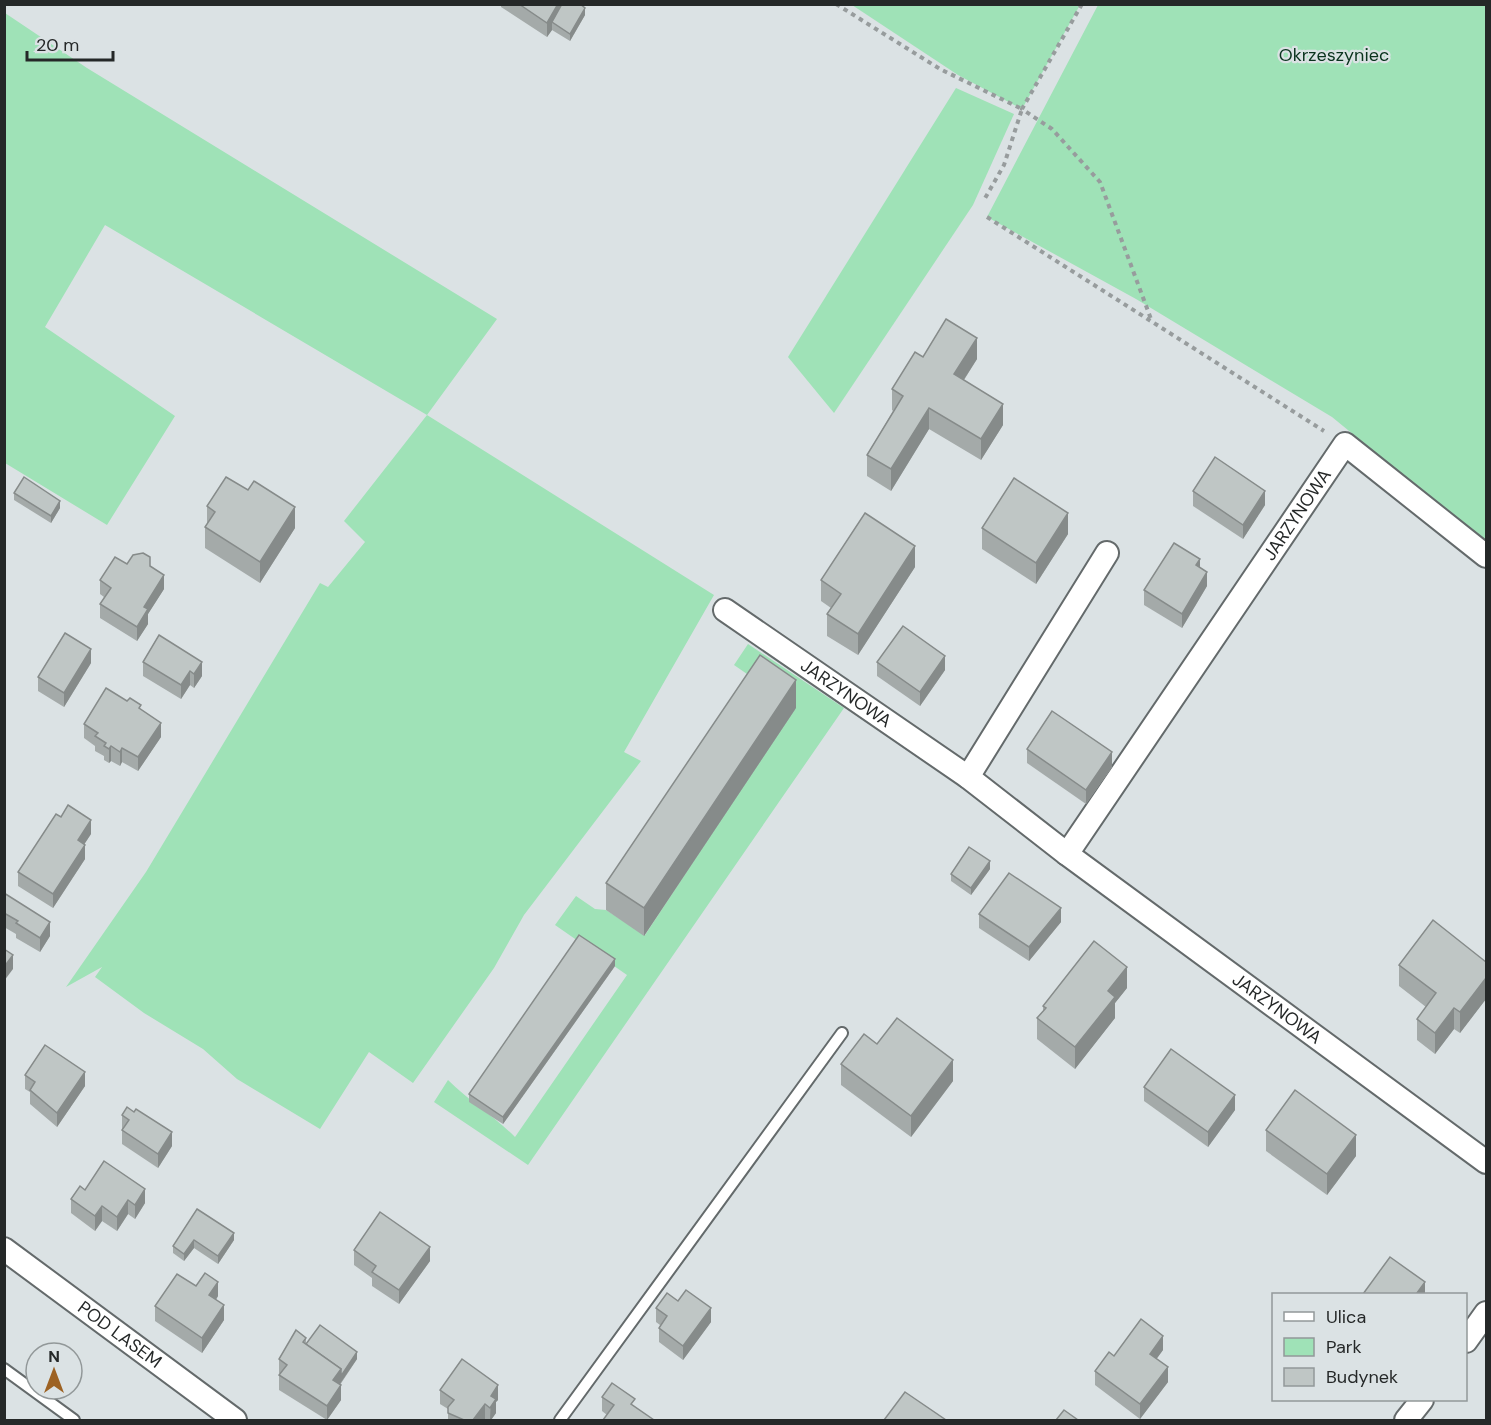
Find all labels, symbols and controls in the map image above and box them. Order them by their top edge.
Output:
scale bar [27,24,112,62]
text: 20 m [36,33,79,57]
park label: Okrzeszyniec [1279,43,1389,67]
street label: JARZYNOWA [1258,464,1337,565]
street label: JARZYNOWA [796,654,896,733]
street label: JARZYNOWA [1228,968,1327,1049]
legend [1272,1293,1467,1401]
street label: POD LASEM [73,1296,167,1374]
text: Ulica [1326,1305,1366,1329]
text: Park [1326,1335,1362,1359]
north arrow [24,1341,84,1401]
text: N [48,1346,60,1367]
text: Budynek [1326,1365,1398,1389]

